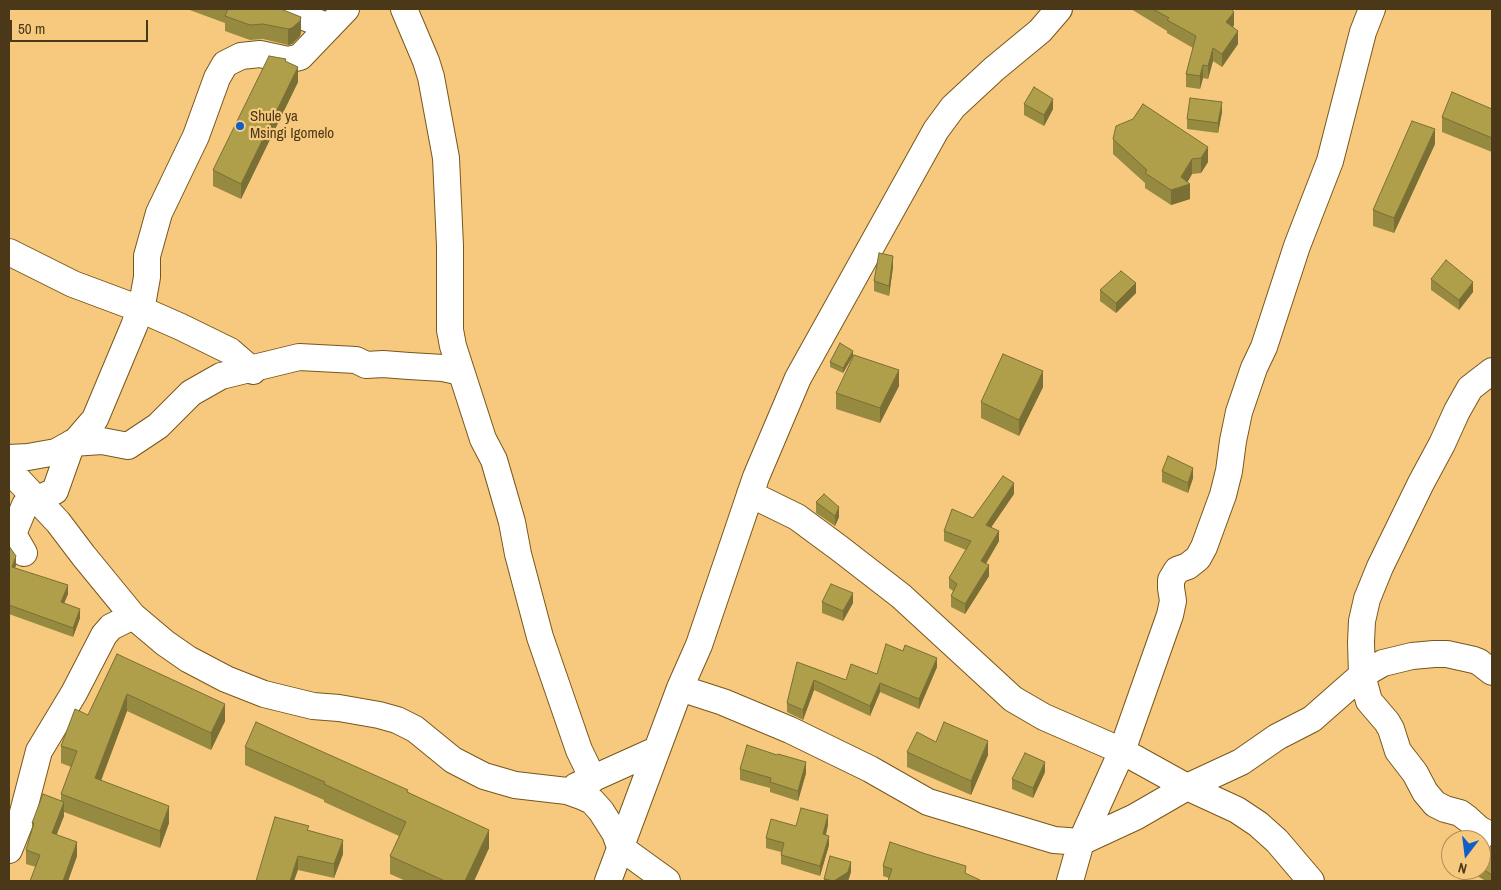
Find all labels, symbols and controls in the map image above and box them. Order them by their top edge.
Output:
scale bar [12,10,150,42]
text: 50 m [18,18,45,39]
place label: Shule ya Msingi Igomelo [250,108,334,143]
marker: Shule ya Msingi Igomelo [234,120,246,132]
north arrow [1441,830,1491,880]
text: N [1456,859,1469,878]

